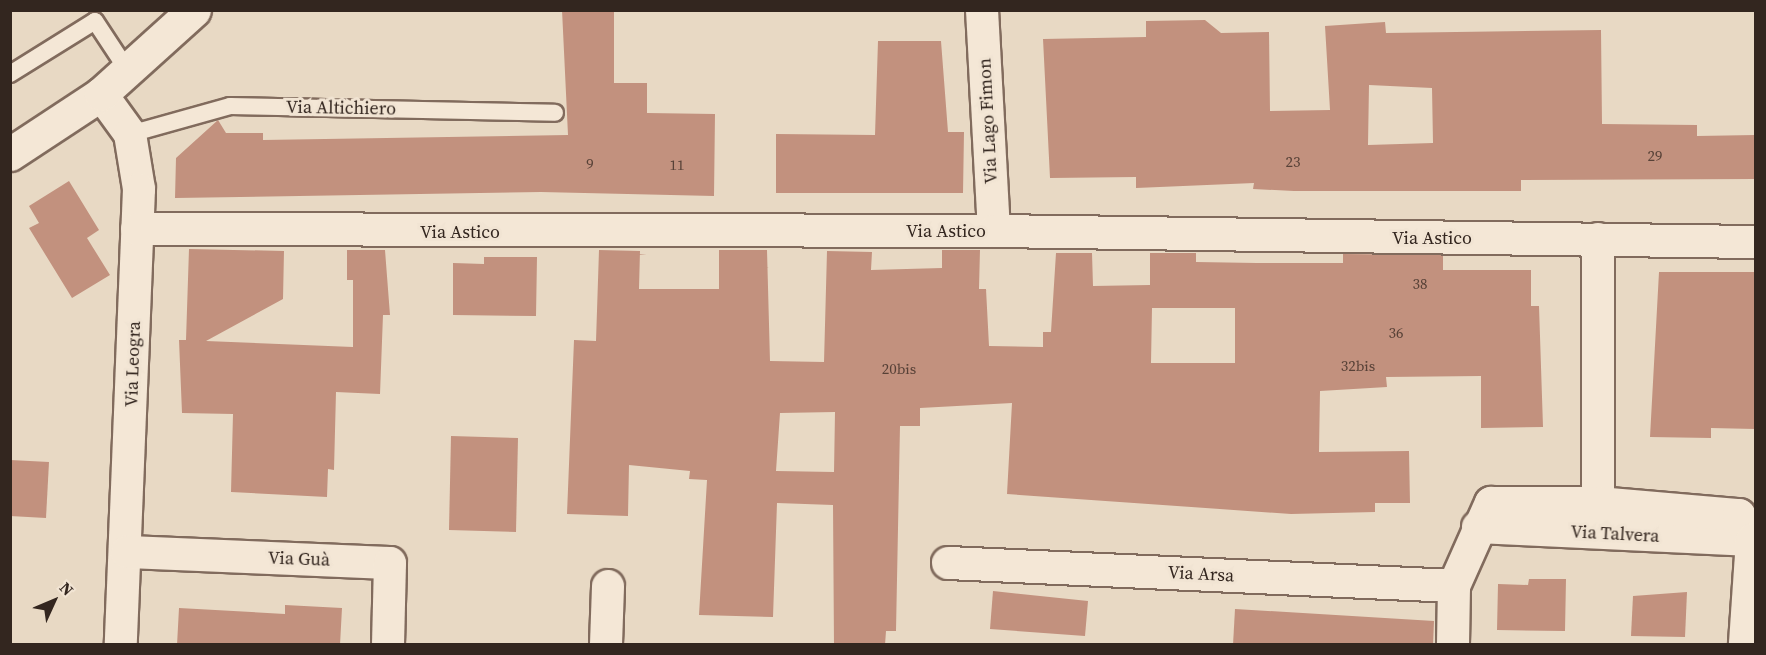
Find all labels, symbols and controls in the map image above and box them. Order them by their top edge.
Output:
street label: Via Lago Fimon [974,58,1002,184]
street label: Via Altichiero [286,96,396,120]
house number: 29 [1648,147,1662,165]
house number: 23 [1286,153,1300,171]
house number: 9 [586,155,594,173]
house number: 11 [670,156,684,174]
street label: Via Astico [906,220,986,242]
street label: Via Astico [420,221,500,243]
street label: Via Astico [1392,227,1472,249]
house number: 38 [1413,275,1427,293]
street label: Via Leogra [121,321,145,407]
house number: 36 [1389,324,1403,342]
house number: 32bis [1341,357,1375,375]
house number: 20bis [882,360,916,378]
street label: Via Talvera [1570,521,1660,547]
street label: Via Guà [268,547,330,571]
street label: Via Arsa [1167,561,1235,587]
north arrow [24,571,84,631]
text: N [55,577,79,600]

